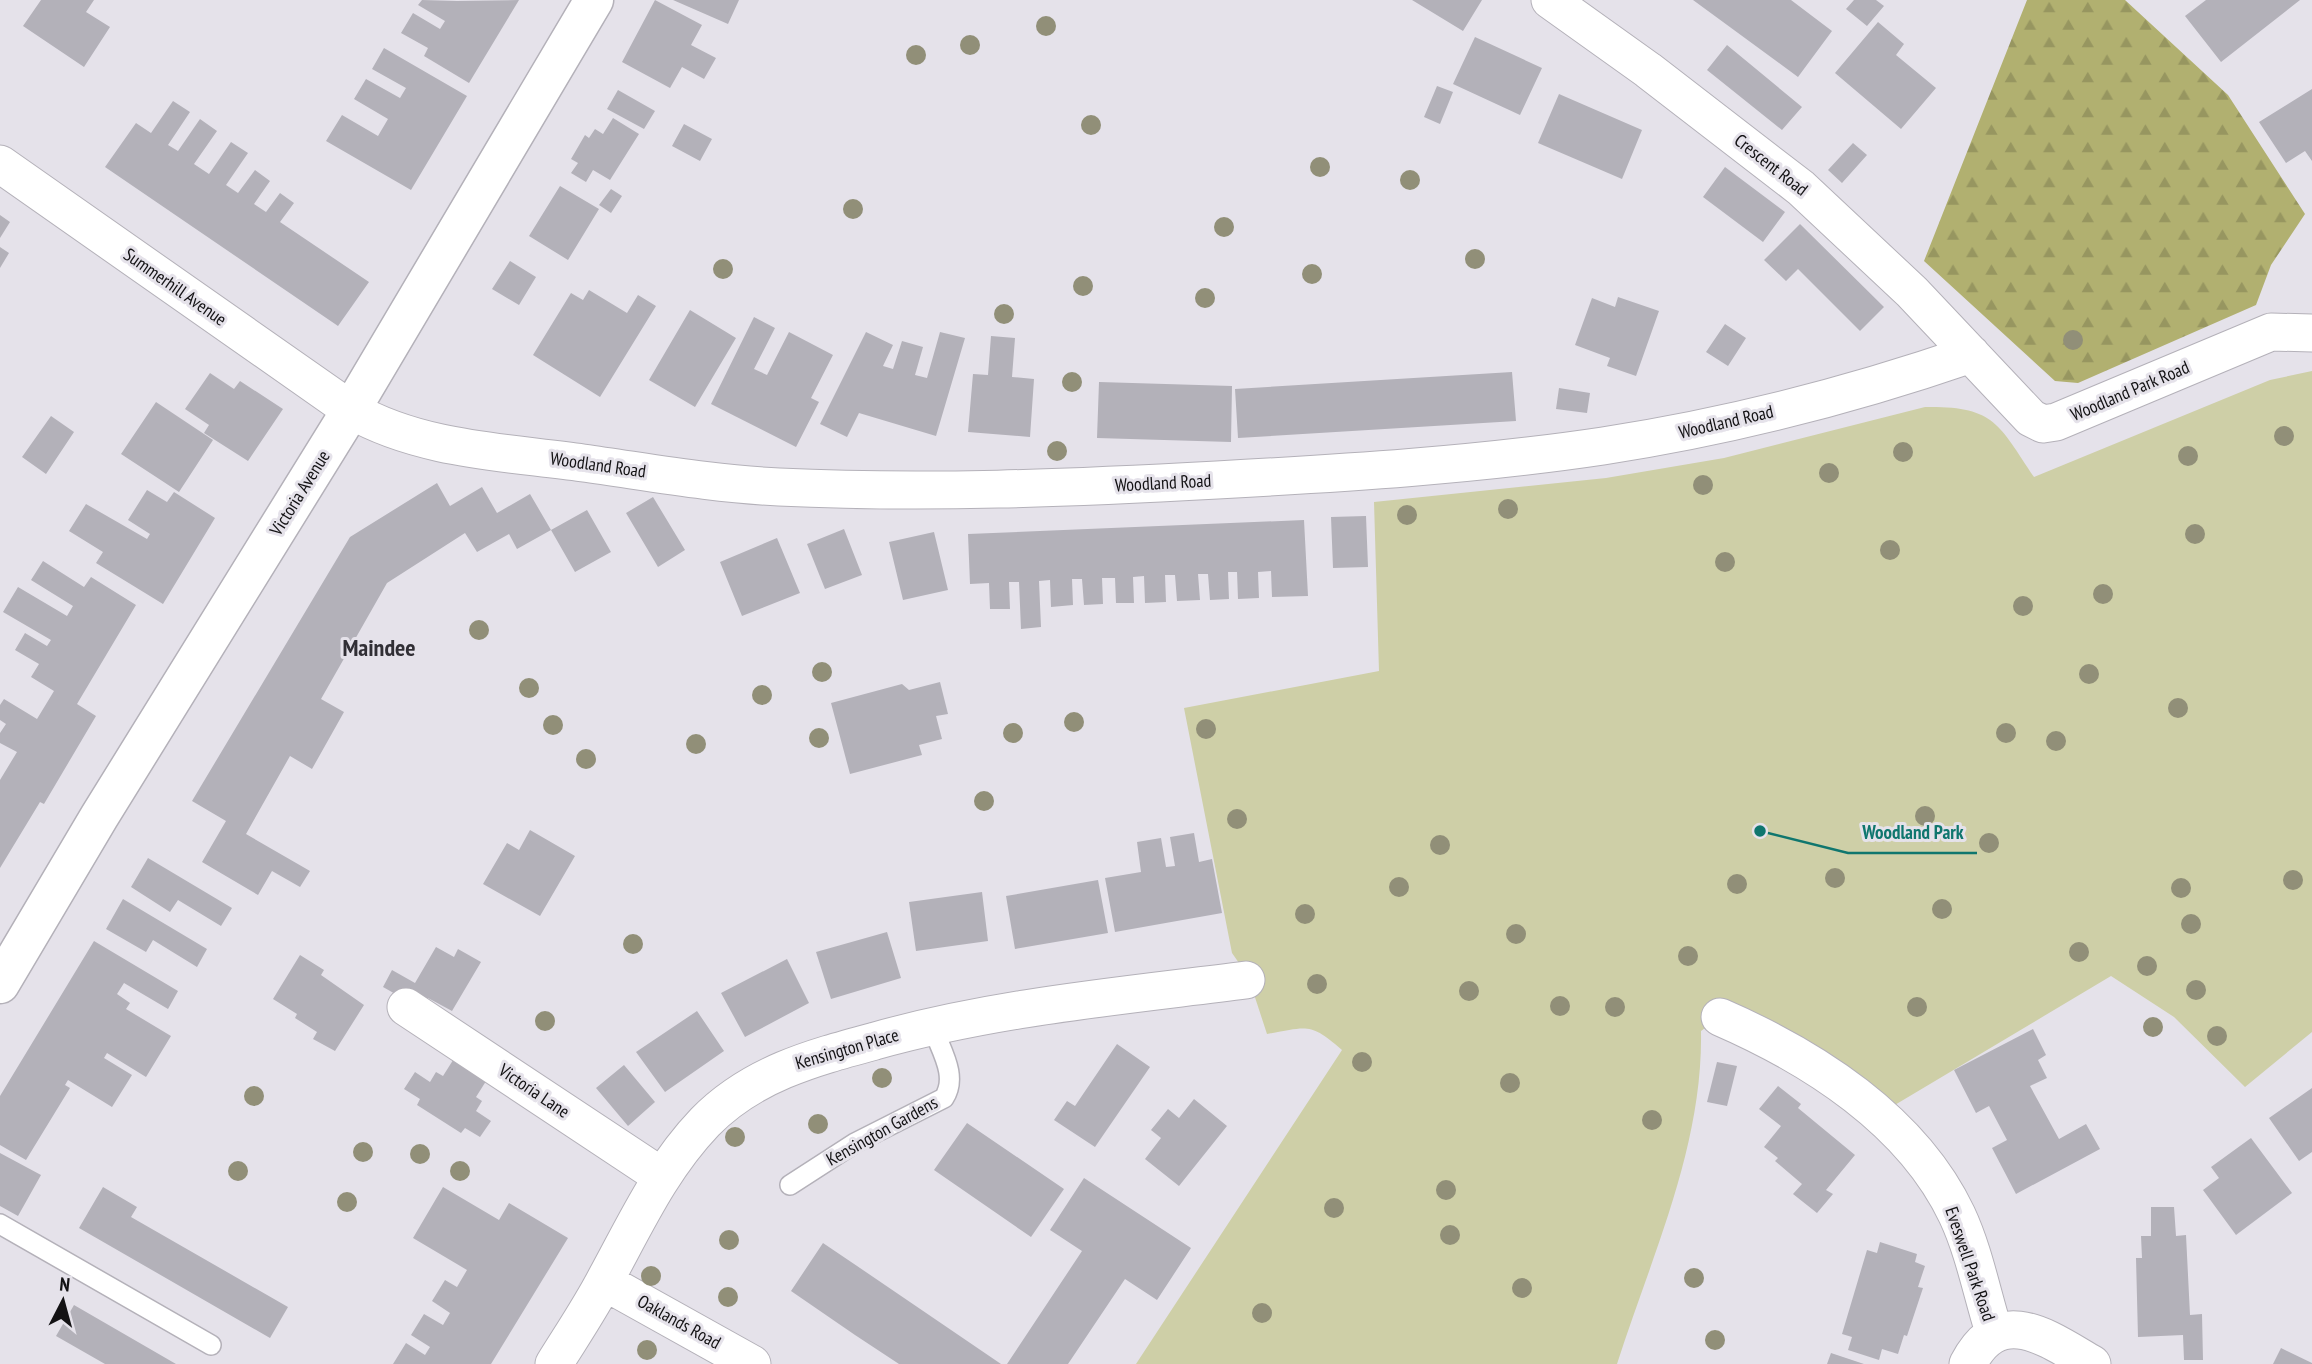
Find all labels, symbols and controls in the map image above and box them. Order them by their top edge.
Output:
street label: Crescent Road [1730,129,1813,201]
street label: Summerhill Avenue [119,243,231,331]
street label: Woodland Park Road [2067,355,2193,426]
street label: Woodland Road [1676,399,1775,444]
street label: Victoria Avenue [264,446,335,540]
street label: Woodland Road [549,446,647,483]
street label: Woodland Road [1114,468,1212,497]
district label: Maindee [342,632,416,663]
callout: Woodland Park [1848,813,1977,853]
text: Woodland Park [1861,820,1964,844]
street label: Kensington Place [792,1023,901,1074]
street label: Victoria Lane [494,1058,574,1123]
street label: Kensington Gardens [822,1091,941,1171]
street label: Eveswell Park Road [1940,1204,2001,1324]
north arrow [28,1266,98,1336]
text: N [58,1272,71,1297]
street label: Oaklands Road [634,1289,725,1354]

